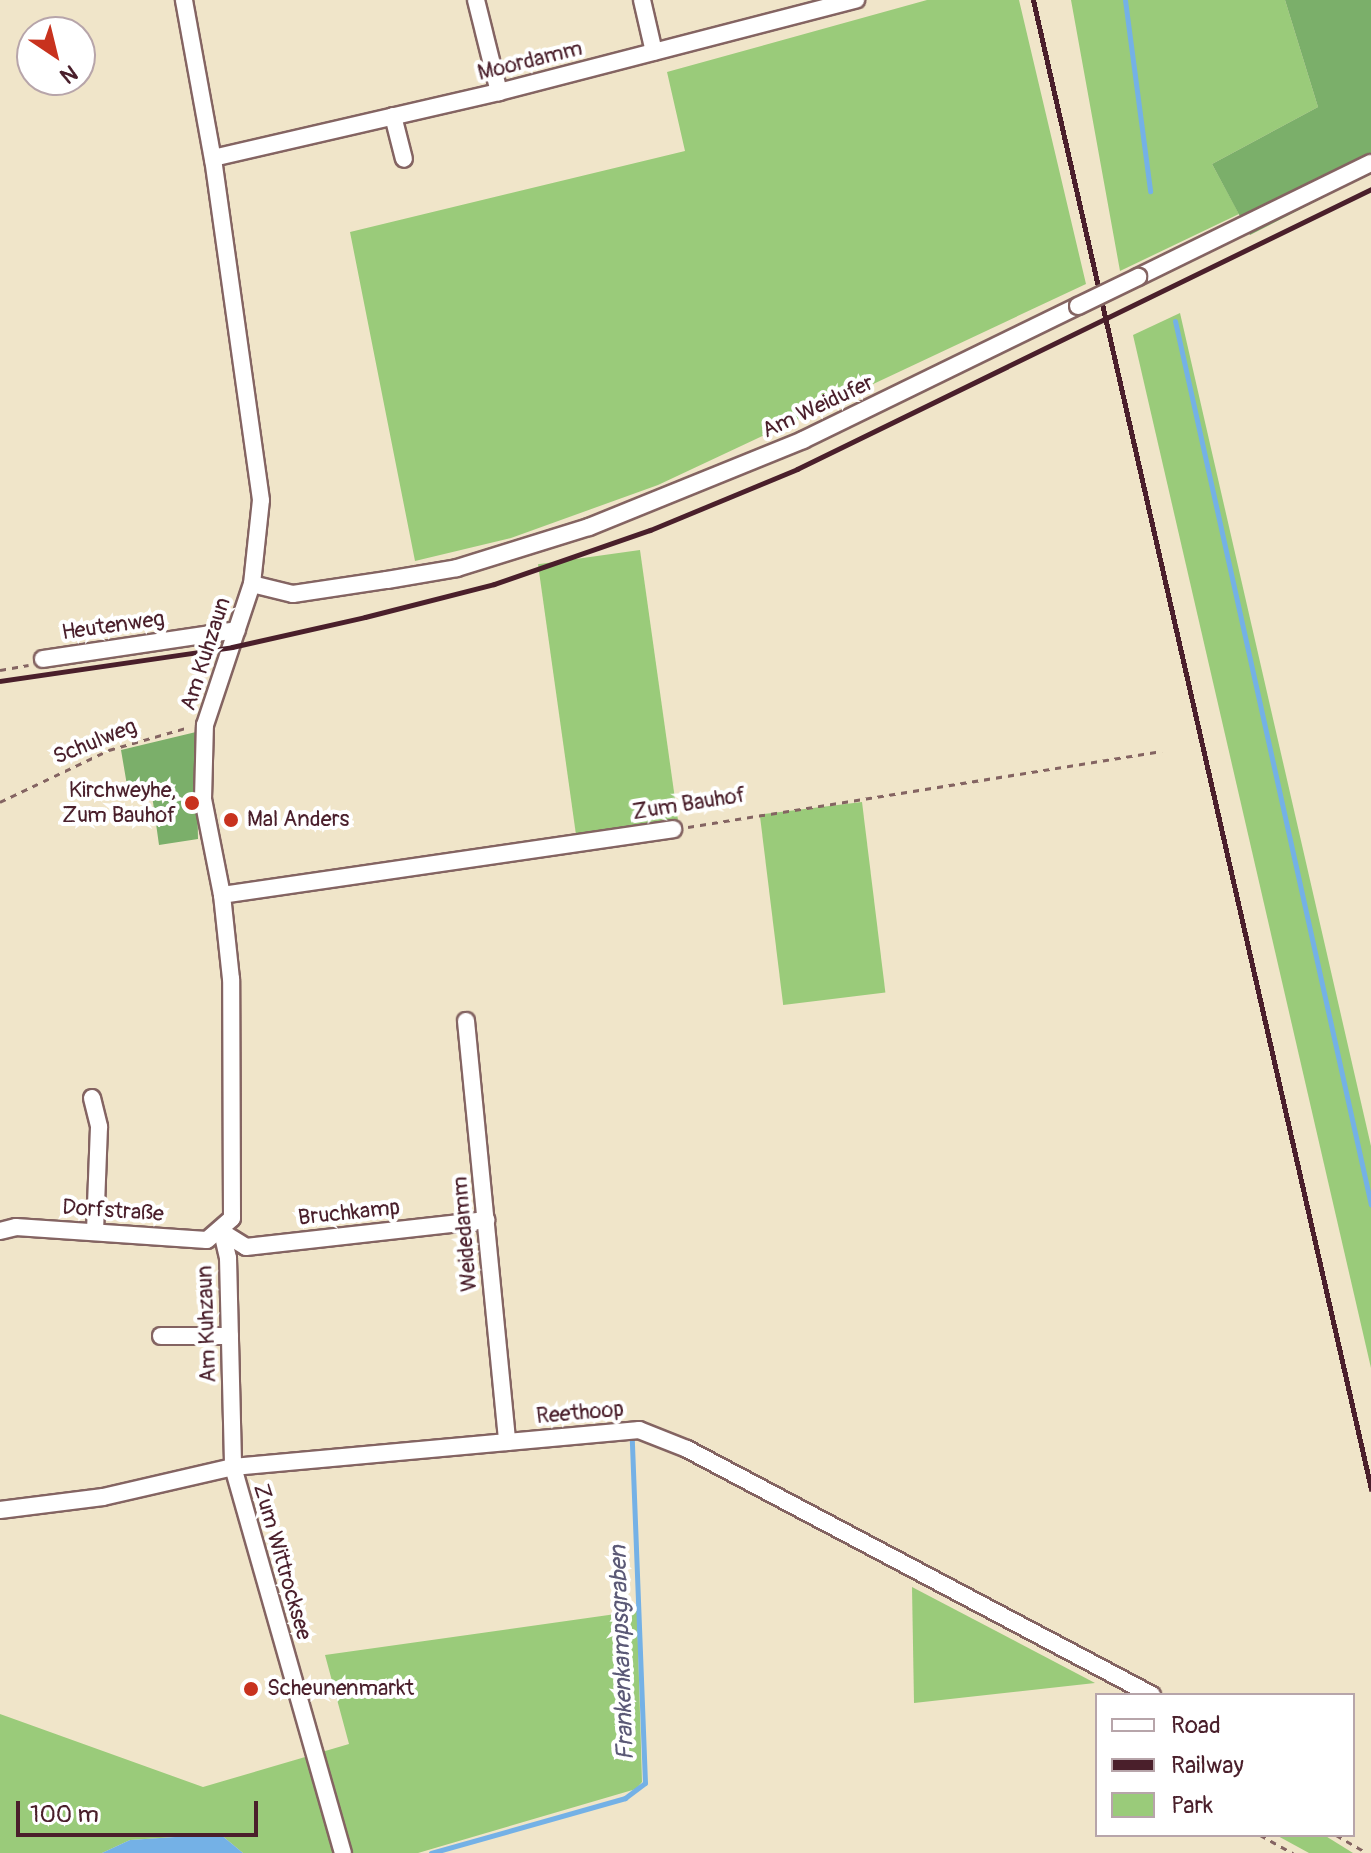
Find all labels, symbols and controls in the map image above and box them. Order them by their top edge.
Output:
north arrow [16,16,96,96]
street label: Moordamm [475,35,585,87]
text: N [54,58,83,90]
street label: Am Weidufer [758,370,878,444]
street label: Am Kuhzaun [175,594,237,714]
street label: Heutenweg [60,606,166,646]
street label: Schulweg [50,713,140,771]
place label: Kirchweyhe, Zum Bauhof [62,777,176,828]
street label: Zum Bauhof [631,782,747,826]
marker: Kirchweyhe, Zum Bauhof [183,794,201,812]
place label: Mal Anders [247,807,349,833]
marker: Mal Anders [222,811,240,829]
street label: Weidedamm [447,1175,483,1293]
street label: Dorfstraße [61,1194,165,1228]
street label: Bruchkamp [297,1195,401,1231]
street label: Am Kuhzaun [192,1265,222,1383]
street label: Reethoop [535,1396,625,1430]
street label: Zum Wittrocksee [247,1481,317,1643]
water label: Frankenkampsgraben [604,1545,640,1761]
place label: Scheunenmarkt [267,1676,414,1702]
marker: Scheunenmarkt [242,1680,260,1698]
legend [1095,1693,1355,1837]
text: Road [1171,1711,1221,1740]
text: Railway [1171,1751,1244,1780]
scale bar [20,1785,262,1835]
text: Park [1171,1791,1213,1820]
text: 100 m [30,1800,99,1829]

